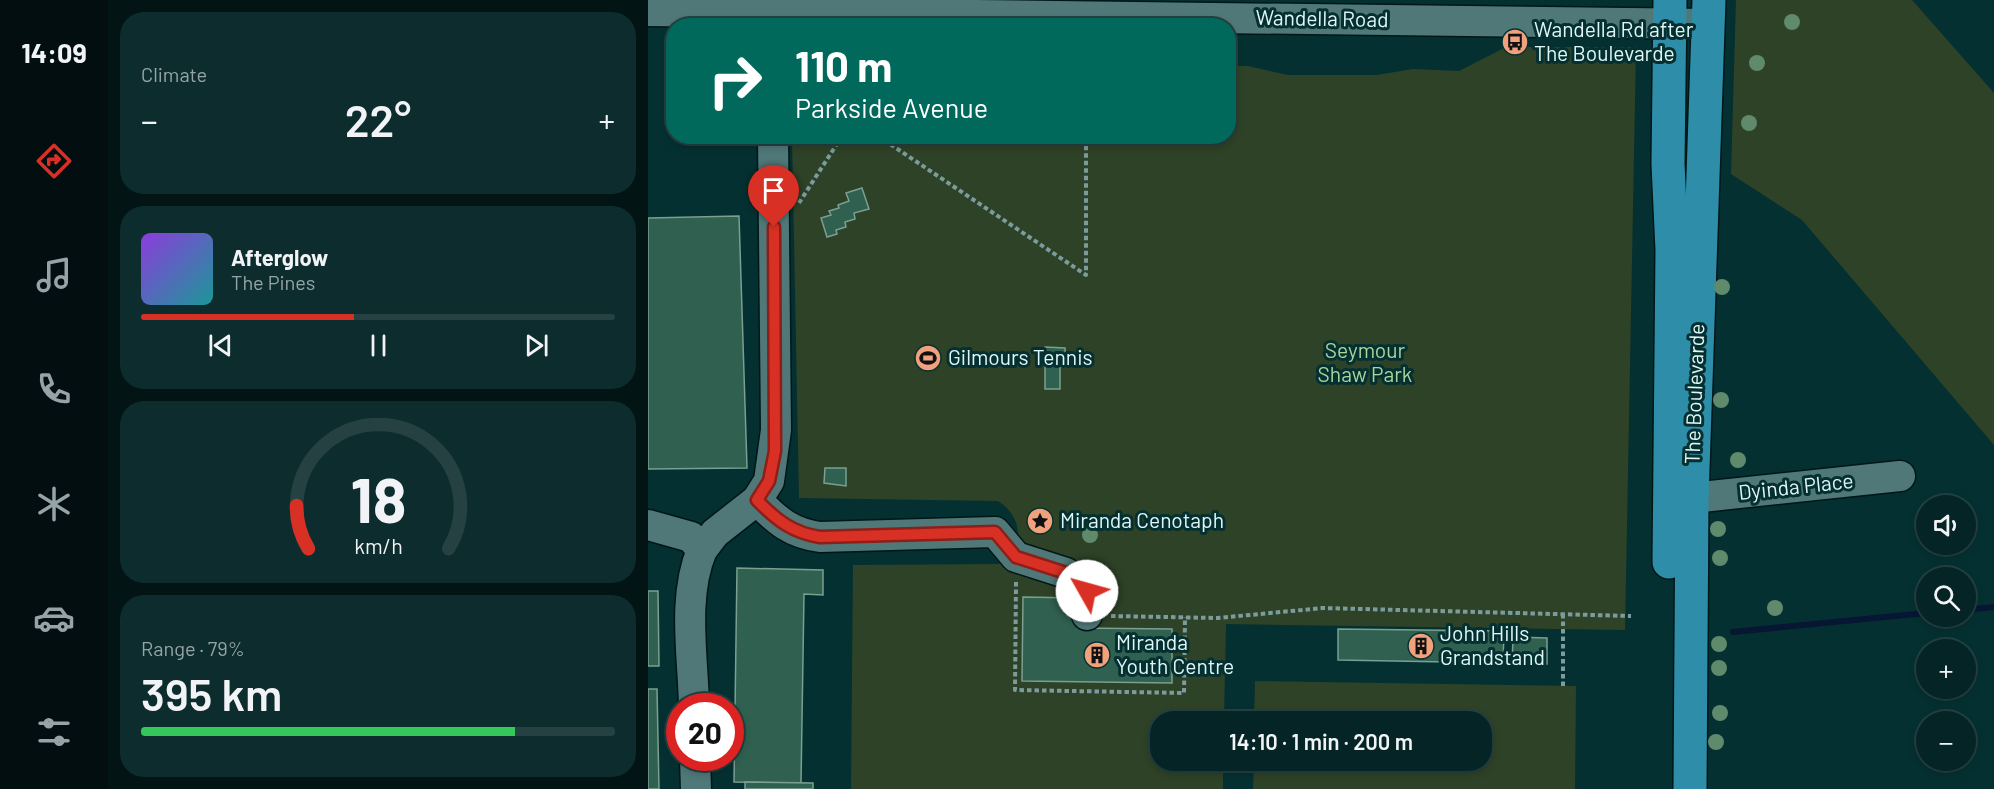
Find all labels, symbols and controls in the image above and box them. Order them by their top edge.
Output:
street label: Wandella Road [1255,4,1389,31]
place label: Wandella Rd after The Boulevarde [1534,16,1694,65]
bus stop icon: Wandella Rd after The Boulevarde [1500,27,1530,57]
text: 14:09 [21,36,87,68]
text: 110 m [795,40,892,90]
icon: right [696,42,774,120]
text: Climate [141,62,207,86]
text: Parkside Avenue [795,91,988,123]
text: 22° [345,92,411,146]
text: − [141,100,158,140]
text: + [598,100,615,140]
icon: directions [33,140,75,182]
pin [748,165,799,227]
icon: arrive [757,174,790,207]
text: Afterglow [231,244,328,270]
icon: music [33,254,75,296]
text: The Pines [231,270,315,294]
street label: The Boulevarde [1679,323,1708,465]
icon: previous [204,329,237,362]
icon: pause [362,329,395,362]
icon: next [520,329,553,362]
park label: Seymour Shaw Park [1318,337,1412,386]
sports icon: Gilmours Tennis [913,343,943,373]
place label: Gilmours Tennis [948,344,1093,369]
icon: phone [33,368,75,410]
text: 18 [350,461,406,535]
street label: Dyinda Place [1737,467,1855,504]
icon: climate [33,483,75,525]
map controls [1916,495,1976,771]
button: sound [1916,495,1976,555]
place icon: Miranda Cenotaph [1025,506,1055,536]
place label: Miranda Cenotaph [1060,507,1224,532]
text: km/h [354,533,402,558]
position arrow [1055,559,1119,623]
button: search [1916,567,1976,627]
icon: car [33,597,75,639]
place label: John Hills Grandstand [1440,620,1545,669]
place label: Miranda Youth Centre [1116,629,1234,678]
building icon: John Hills Grandstand [1406,631,1436,661]
text: Range · 79% [141,636,245,660]
button: + [1916,639,1976,699]
building icon: Miranda Youth Centre [1082,640,1112,670]
text: 395 km [141,666,282,720]
speed limit sign: 20 [666,693,744,771]
icon: filters [33,711,75,753]
button: − [1916,711,1976,771]
text: 14:10 · 1 min · 200 m [1229,728,1413,754]

